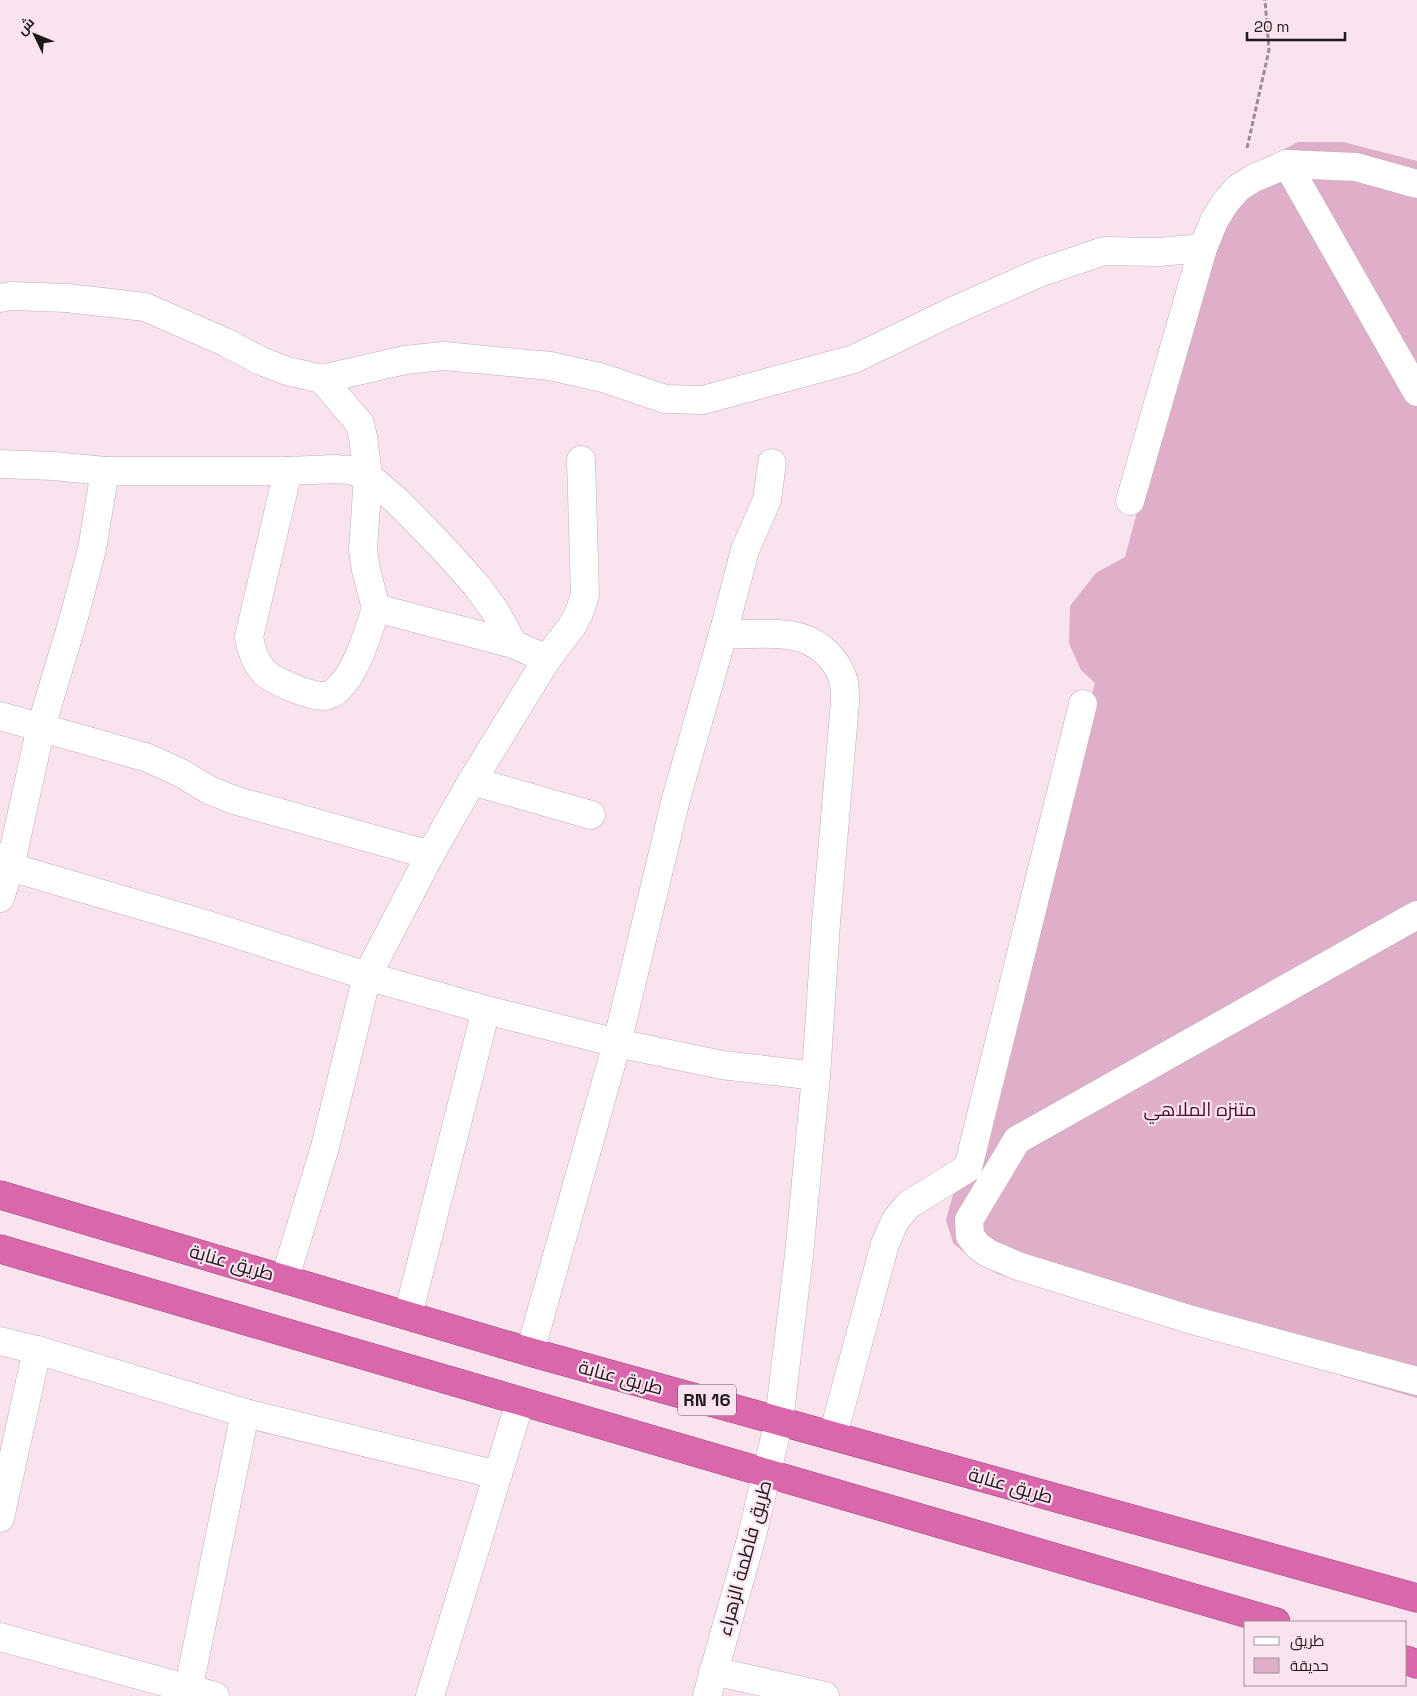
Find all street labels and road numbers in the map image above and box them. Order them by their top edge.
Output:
street label: طريق عنابة [187,1239,277,1286]
street label: طريق عنابة [576,1354,666,1401]
road number: RN 16 [678,1384,736,1416]
street label: طريق عنابة [966,1462,1056,1509]
street label: طريق فاطمة الزهراء [712,1477,777,1639]

